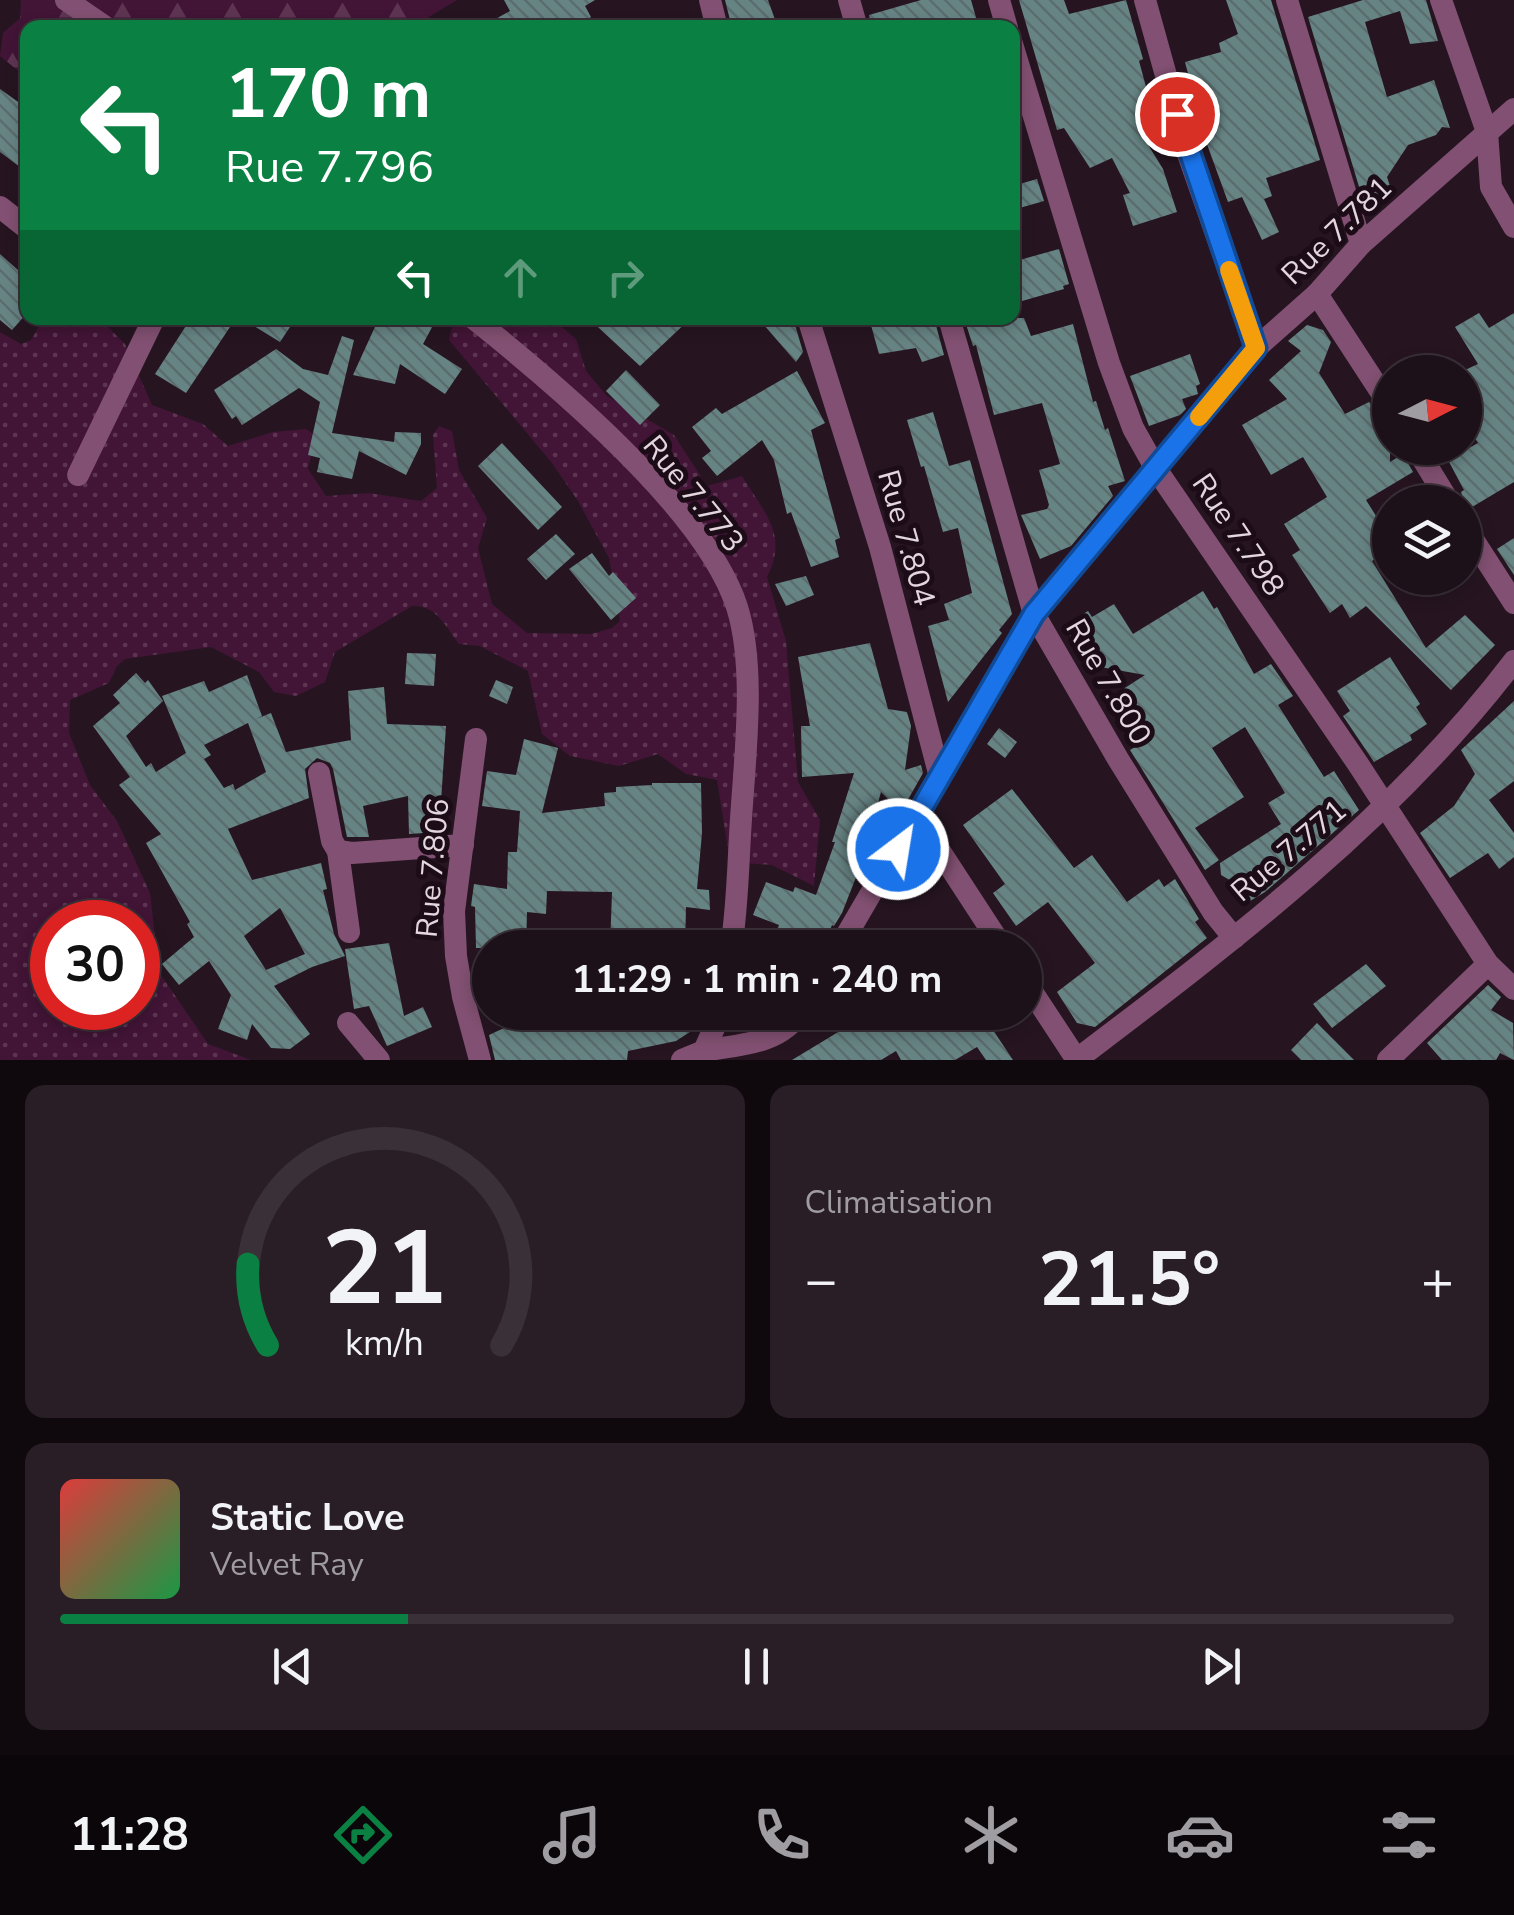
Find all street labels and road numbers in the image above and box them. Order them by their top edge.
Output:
street label: Rue 7.781 [1273,168,1401,294]
street label: Rue 7.773 [633,427,753,561]
street label: Rue 7.804 [867,465,945,611]
street label: Rue 7.798 [1182,466,1294,604]
street label: Rue 7.800 [1055,611,1161,753]
street label: Rue 7.771 [1222,790,1356,912]
street label: Rue 7.806 [407,797,459,939]

